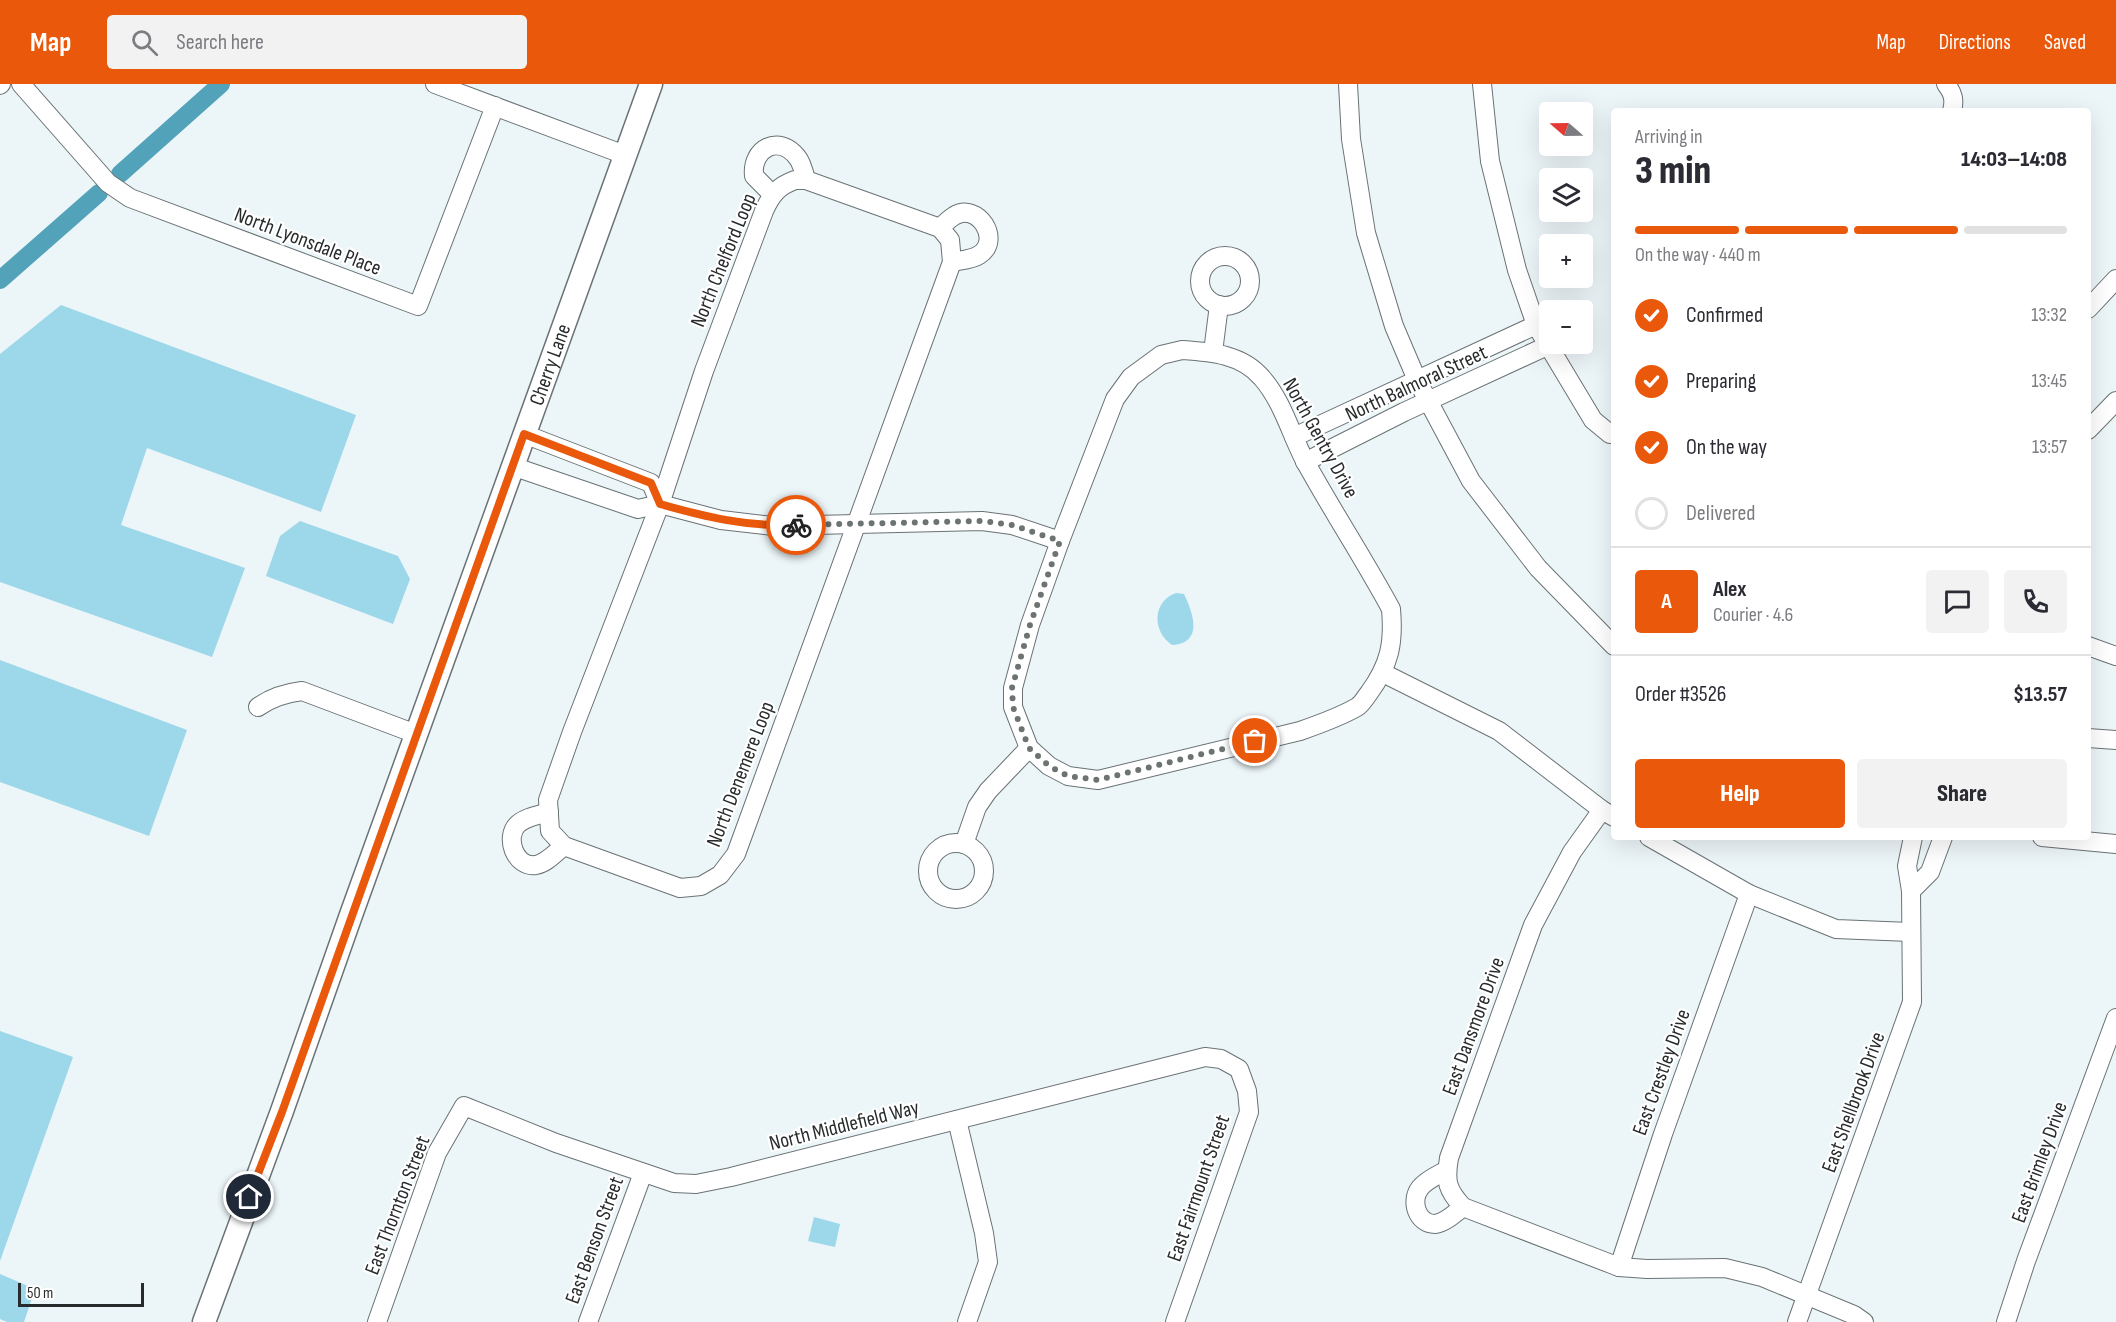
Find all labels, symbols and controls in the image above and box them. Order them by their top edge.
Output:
search box [107,15,527,69]
text: Map [30,26,71,59]
icon: search [128,26,161,59]
text: Search here [176,29,264,56]
text: Map [1876,30,1906,55]
text: Directions [1939,30,2011,55]
text: Saved [2044,30,2086,55]
north arrow [1539,102,1593,156]
map controls [1539,102,1593,354]
text: Arriving in [1635,125,1703,149]
text: 14:03–14:08 [1961,146,2067,173]
text: 3 min [1635,148,1711,195]
button: layers [1539,168,1593,222]
street label: North Chelford Loop [685,190,762,331]
street label: North Lyonsdale Place [231,202,385,281]
button: + [1539,234,1593,288]
text: On the way · 440 m [1635,243,1761,267]
icon: check [1635,299,1668,332]
button: − [1539,300,1593,354]
text: Confirmed [1686,302,1763,329]
text: 13:32 [2031,303,2067,327]
street label: Cherry Lane [524,321,576,409]
street label: North Balmoral Street [1341,340,1491,427]
icon: check [1635,365,1668,398]
text: Preparing [1686,368,1756,395]
text: 13:45 [2031,369,2067,393]
street label: North Gentry Drive [1277,374,1364,503]
icon: check [1635,431,1668,464]
text: On the way [1686,434,1767,461]
text: 13:57 [2032,435,2067,459]
courier [766,495,826,555]
text: Delivered [1686,500,1755,527]
icon: bike [780,509,813,542]
button: chat [1926,570,1989,633]
button: phone [2004,570,2067,633]
text: Alex [1713,576,1746,603]
text: A [1661,588,1672,615]
text: Courier · 4.6 [1713,603,1793,627]
text: Order #3526 [1635,681,1726,708]
text: $13.57 [2013,681,2067,708]
street label: North Denemere Loop [701,698,780,850]
pin [1229,715,1280,766]
icon: bag [1238,724,1271,757]
button: Help [1635,759,1845,828]
button: Share [1857,759,2067,828]
street label: East Dansmore Drive [1437,954,1510,1099]
street label: East Crestley Drive [1627,1006,1696,1139]
street label: East Shellbrook Drive [1816,1028,1890,1176]
street label: North Middlefield Way [767,1095,922,1156]
street label: East Brimley Drive [2006,1098,2073,1226]
street label: East Fairmount Street [1162,1112,1235,1265]
street label: East Thornton Street [360,1132,435,1278]
pin [223,1171,274,1222]
street label: East Benson Street [560,1173,629,1307]
icon: home [232,1180,265,1213]
scale bar [18,1280,144,1308]
text: 50 m [27,1284,53,1303]

